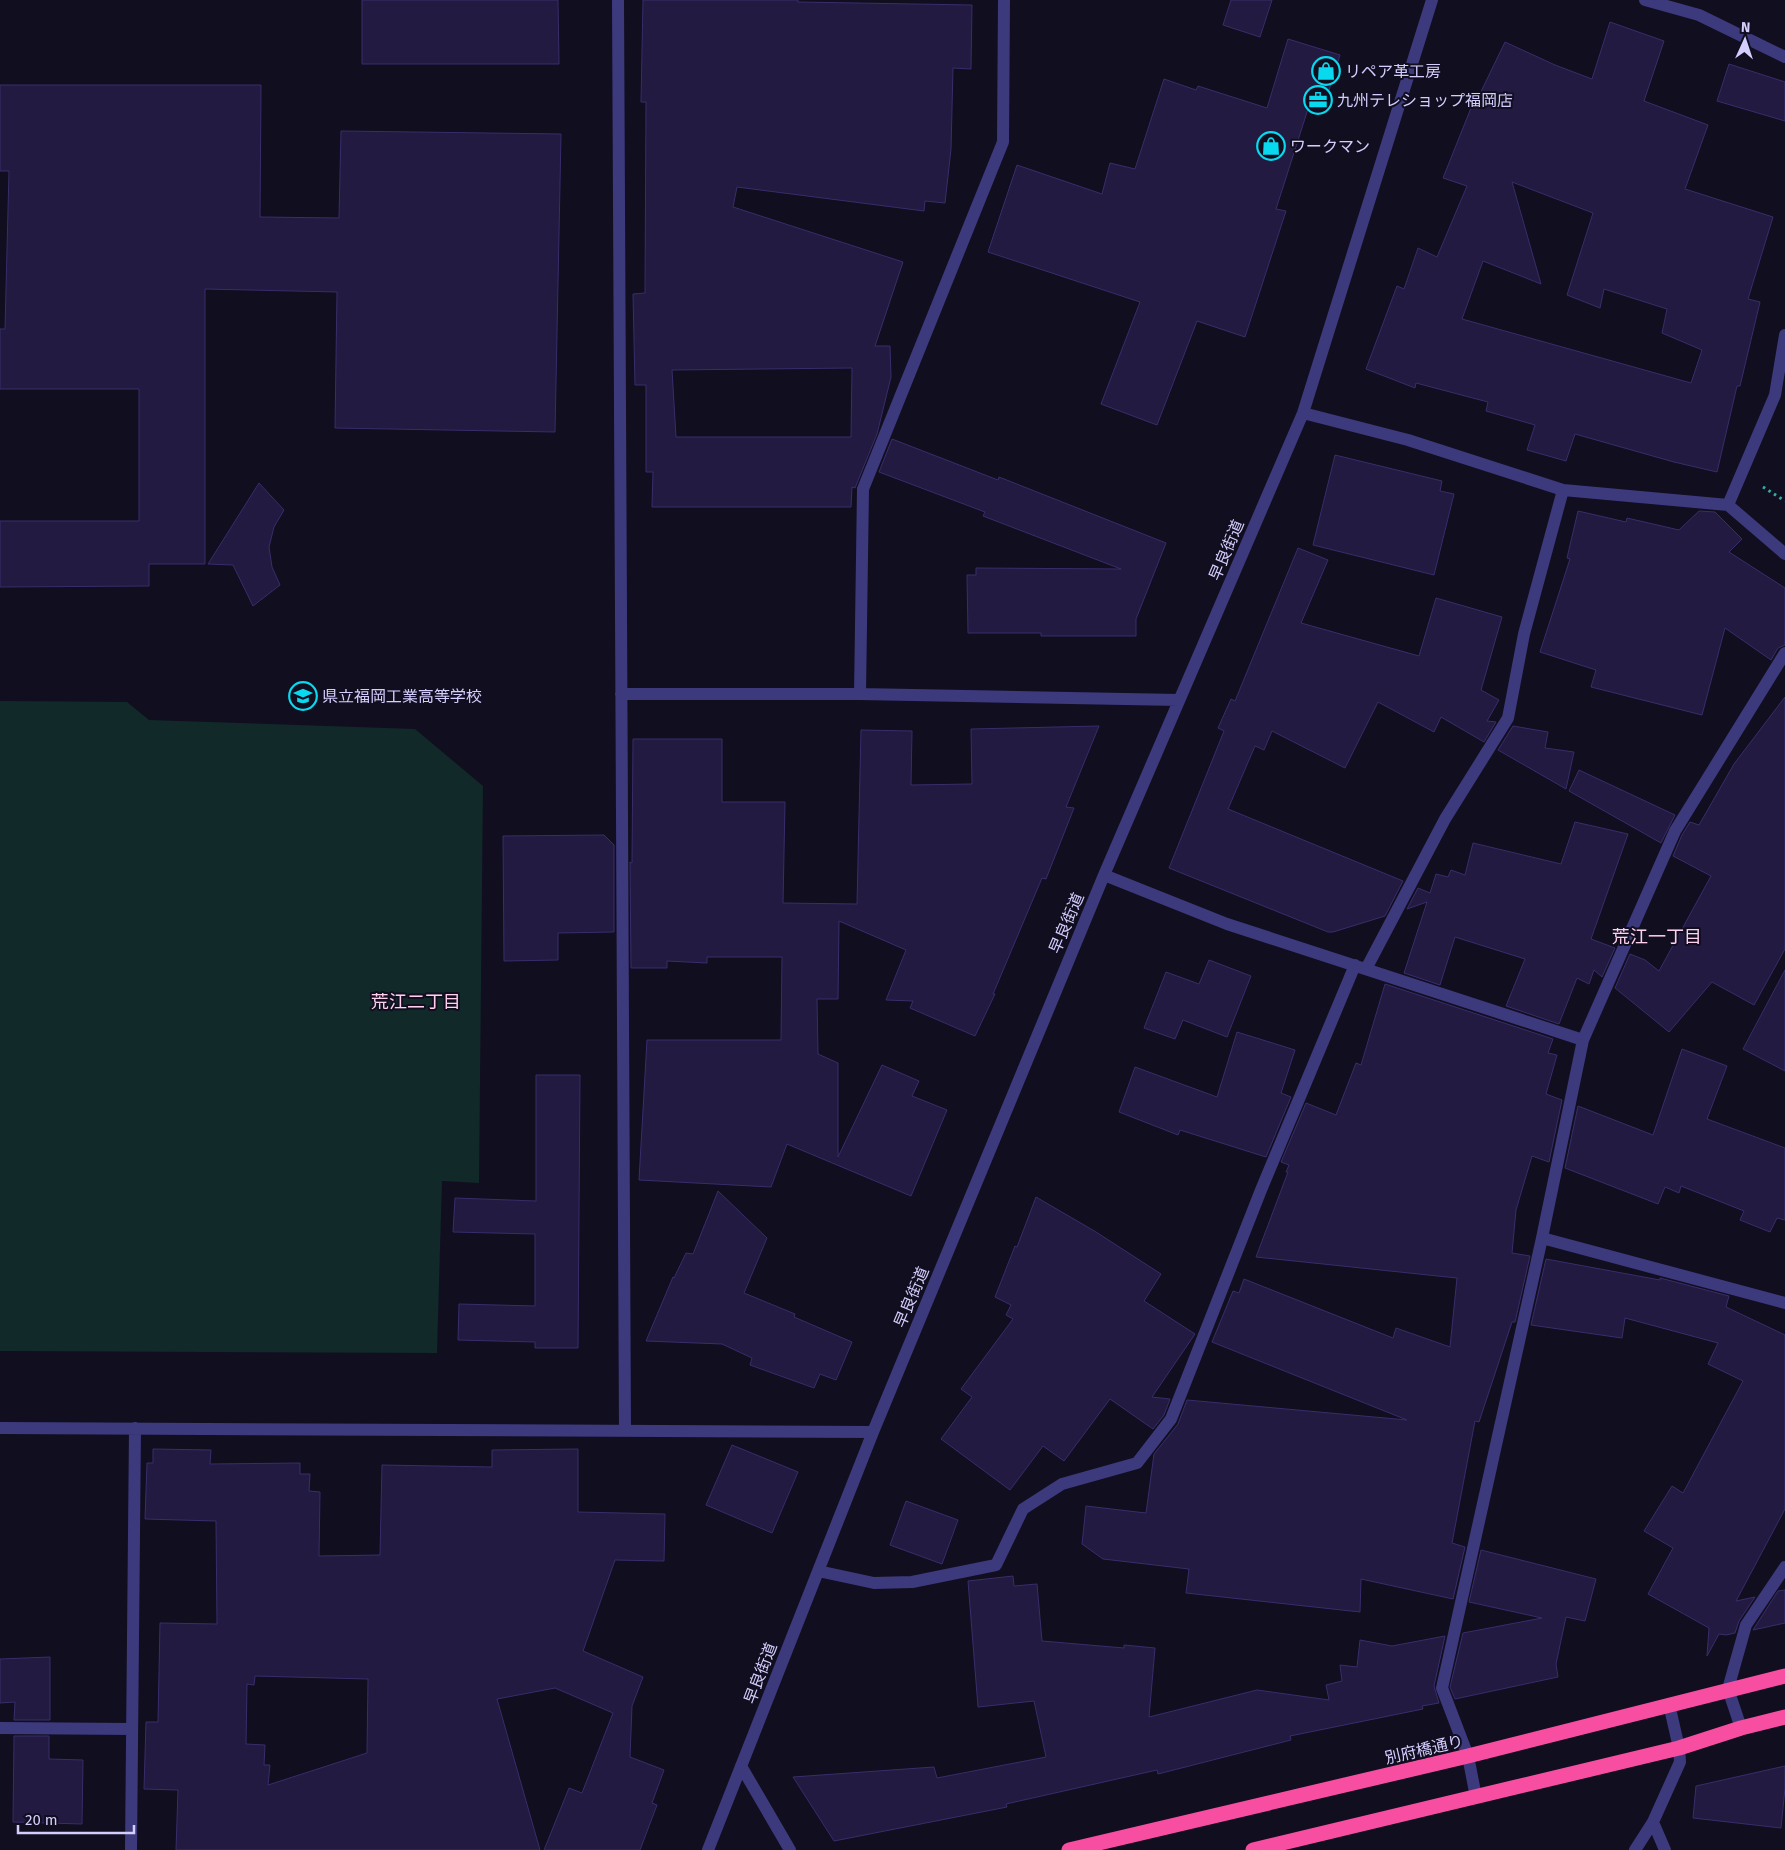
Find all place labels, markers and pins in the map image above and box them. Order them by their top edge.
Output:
shop icon: リペア革工房 [1311,56,1341,86]
place label: リペア革工房 [1345,62,1441,81]
office icon: 九州テレショップ福岡店 [1303,85,1333,115]
place label: 九州テレショップ福岡店 [1337,91,1513,110]
shop icon: ワークマン [1256,131,1286,161]
place label: ワークマン [1290,137,1370,156]
school or university icon: 県立福岡工業高等学校 [288,681,318,711]
place label: 県立福岡工業高等学校 [322,687,482,706]

